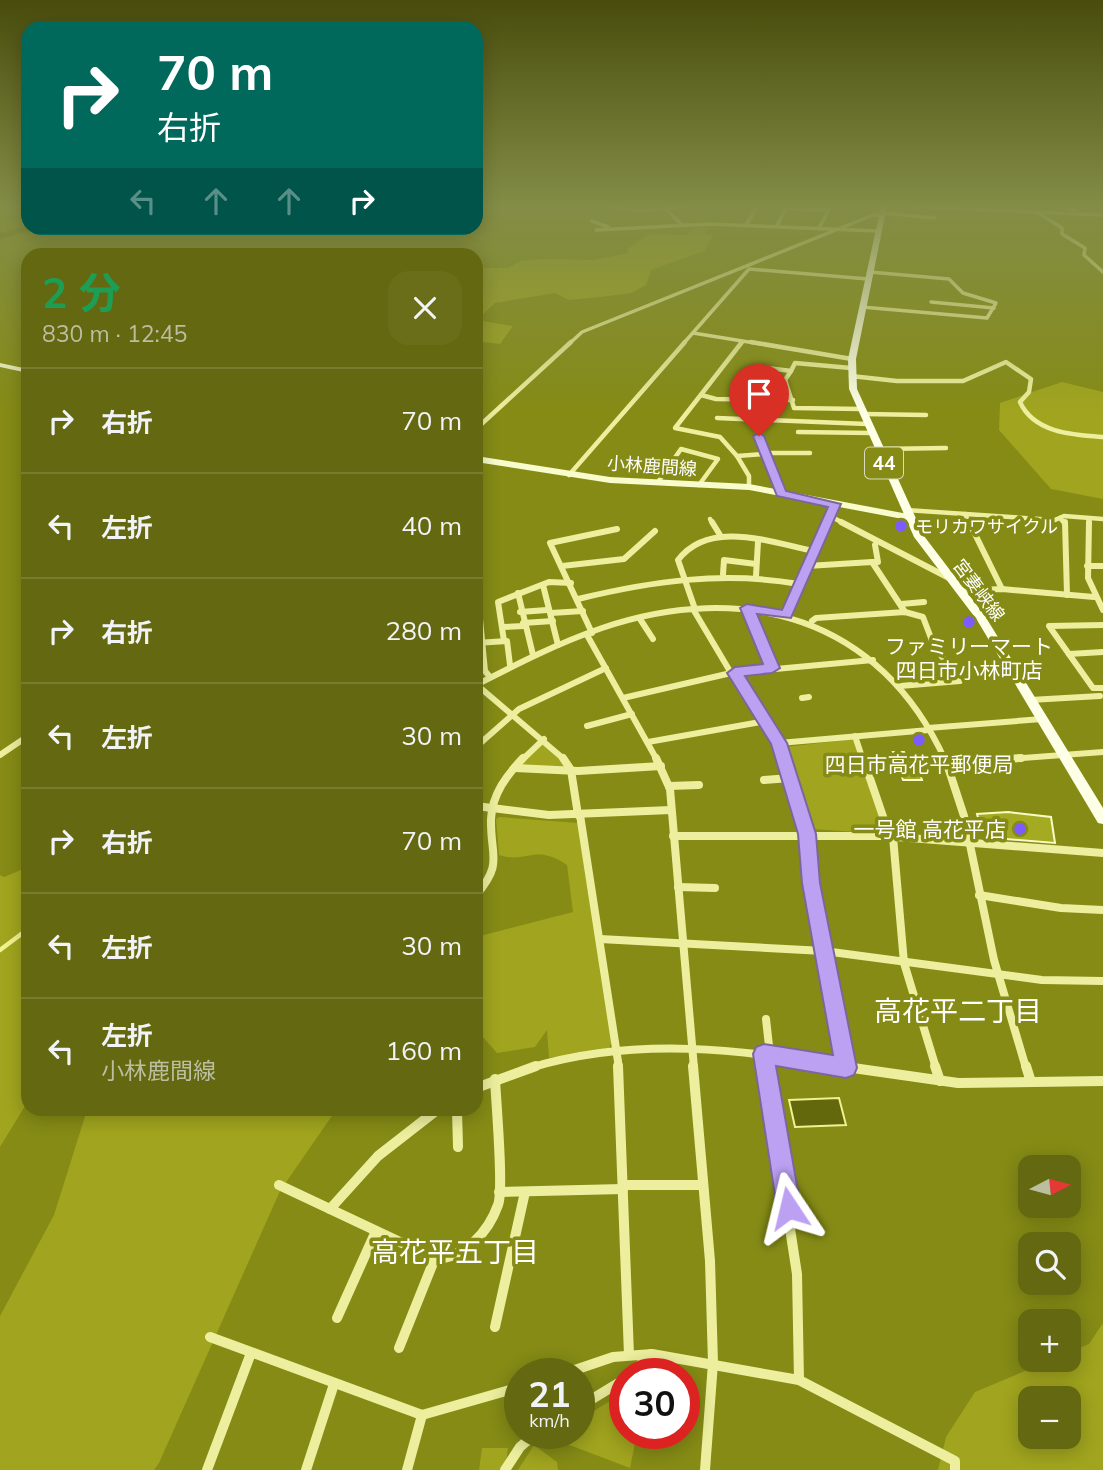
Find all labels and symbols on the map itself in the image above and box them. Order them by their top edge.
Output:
pin [729,364,789,436]
road number: 44 [865,447,903,478]
street label: 小林鹿間線 [606,451,698,481]
place label: モリカワサイクル [915,515,1058,538]
marker: モリカワサイクル [893,518,909,534]
street label: 宮妻峡線 [948,554,1010,626]
marker: ファミリーマート 四日市小林町店 [961,614,977,630]
place label: ファミリーマート 四日市小林町店 [885,633,1053,683]
marker: 四日市高花平郵便局 [911,732,927,748]
place label: 四日市高花平郵便局 [825,751,1014,777]
place label: 一号館 高花平店 [854,816,1006,842]
marker: 一号館 高花平店 [1012,821,1028,837]
district label: 高花平二丁目 [874,993,1042,1028]
north arrow [1018,1155,1082,1218]
position arrow [752,1171,826,1245]
district label: 高花平五丁目 [371,1234,539,1269]
speed limit sign: 30 [609,1358,700,1449]

